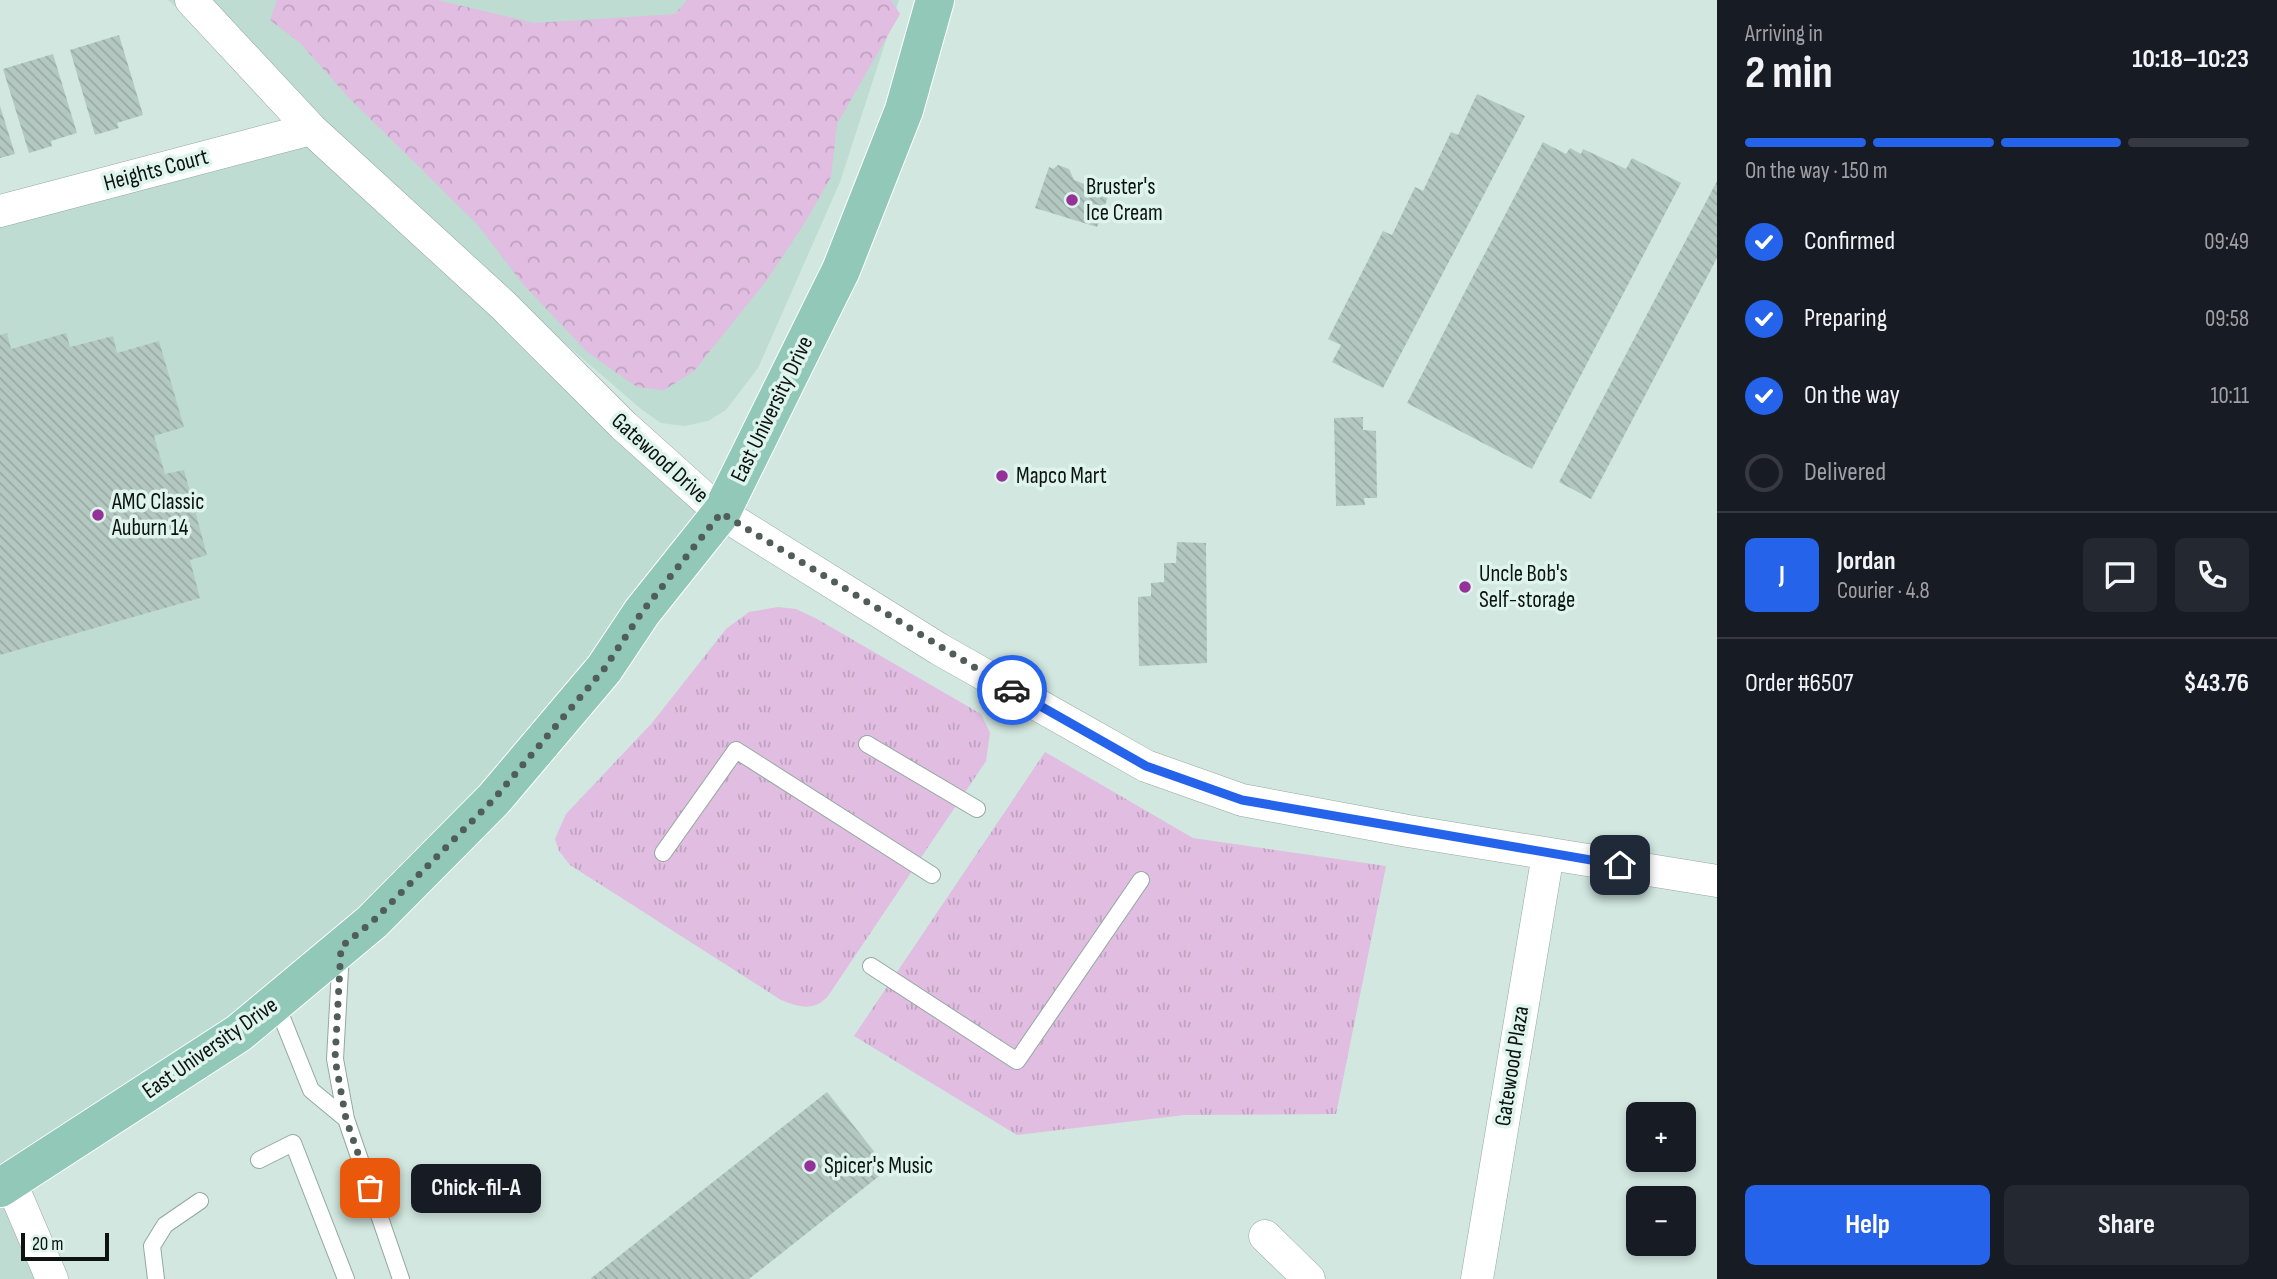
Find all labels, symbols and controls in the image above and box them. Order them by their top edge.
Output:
text: Arriving in [1745,20,1823,48]
text: 10:18–10:23 [2132,44,2249,75]
text: 2 min [1745,46,1833,101]
street label: Heights Court [101,143,211,197]
text: On the way · 150 m [1745,157,1888,185]
place label: Bruster's Ice Cream [1086,173,1163,227]
marker: Bruster's Ice Cream [1064,192,1080,208]
icon: check [1745,223,1783,261]
text: Confirmed [1804,226,1895,257]
text: 09:49 [2204,228,2249,256]
icon: check [1745,300,1783,338]
text: Preparing [1804,303,1887,334]
text: 09:58 [2205,305,2249,333]
street label: East University Drive [725,331,819,487]
icon: check [1745,377,1783,415]
text: On the way [1804,380,1900,411]
text: 10:11 [2211,382,2249,410]
street label: Gatewood Drive [605,407,715,509]
text: Delivered [1804,457,1886,488]
place label: Mapco Mart [1016,462,1107,490]
marker: Mapco Mart [994,468,1010,484]
place label: AMC Classic Auburn 14 [111,488,204,542]
marker: AMC Classic Auburn 14 [90,507,106,523]
button: chat [2083,538,2157,612]
button: phone [2175,538,2249,612]
text: Jordan [1837,546,1895,577]
place label: Uncle Bob's Self-storage [1479,560,1575,614]
text: J [1779,560,1785,591]
text: Courier · 4.8 [1837,577,1930,605]
marker: Uncle Bob's Self-storage [1457,579,1473,595]
courier [977,655,1047,725]
text: Order #6507 [1745,668,1853,699]
text: $43.76 [2183,668,2249,699]
icon: car [993,671,1031,709]
pin [1590,835,1650,895]
icon: home [1601,846,1639,884]
street label: East University Drive [137,991,283,1105]
street label: Gatewood Plaza [1489,1004,1535,1128]
map controls [1626,1102,1696,1256]
button: + [1626,1102,1696,1172]
place label: Spicer's Music [824,1152,933,1180]
pin [340,1158,400,1218]
marker: Spicer's Music [802,1158,818,1174]
callout: Chick-fil-A [412,1164,542,1212]
icon: bag [351,1169,389,1207]
text: Chick-fil-A [431,1174,521,1202]
button: Help [1745,1185,1990,1265]
button: Share [2004,1185,2249,1265]
button: − [1626,1186,1696,1256]
scale bar [21,1230,108,1262]
text: 20 m [32,1233,64,1256]

